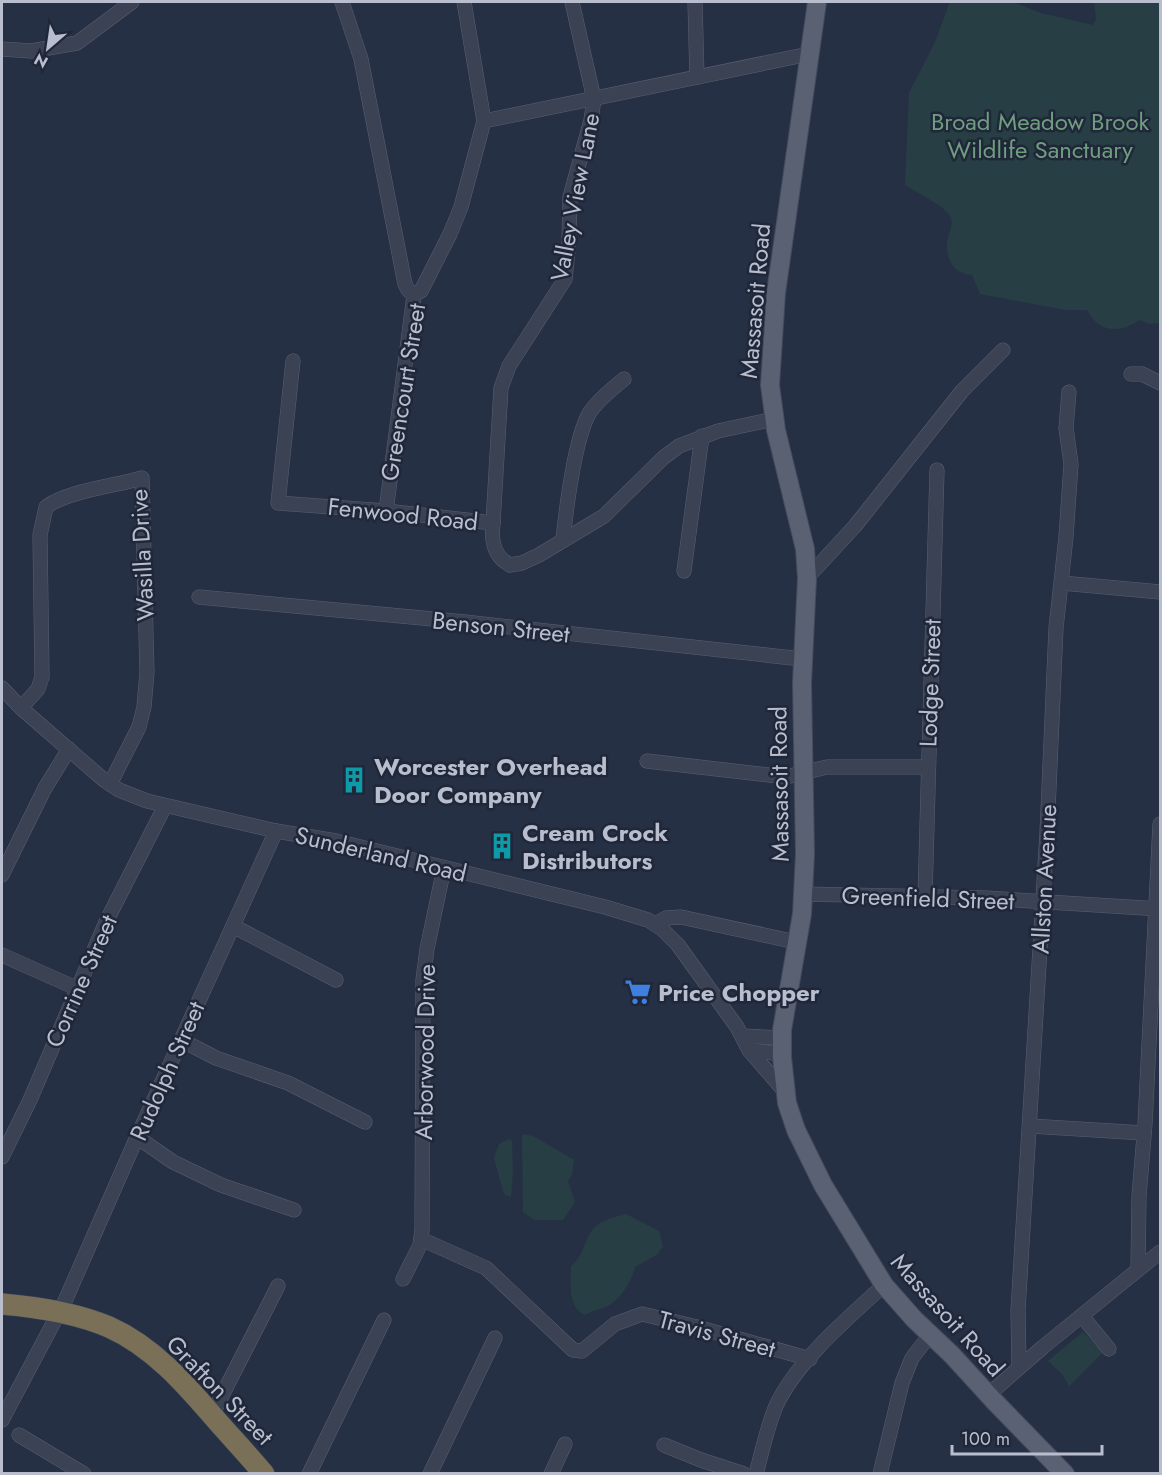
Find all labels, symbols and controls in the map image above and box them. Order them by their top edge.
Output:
north arrow [18,18,78,78]
text: N [30,48,52,74]
park label: Broad Meadow Brook Wildlife Sanctuary [931,104,1149,167]
street label: Valley View Lane [542,110,608,284]
street label: Massasoit Road [731,222,779,380]
street label: Greencourt Street [372,300,434,483]
street label: Wasilla Drive [121,488,163,622]
street label: Fenwood Road [326,489,480,539]
street label: Benson Street [430,602,572,652]
street label: Lodge Street [910,618,950,748]
street label: Massasoit Road [760,706,798,862]
place label: Worcester Overhead Door Company [374,749,607,812]
building icon: Worcester Overhead Door Company [339,765,369,795]
street label: Allston Avenue [1023,803,1065,955]
place label: Cream Crock Distributors [522,815,668,878]
street label: Sunderland Road [292,817,470,891]
building icon: Cream Crock Distributors [487,831,517,861]
street label: Greenfield Street [841,877,1015,919]
street label: Corrine Street [36,909,126,1053]
street label: Arborwood Drive [406,964,444,1140]
place label: Price Chopper [658,975,820,1010]
supermarket icon: Price Chopper [623,977,653,1007]
street label: Rudolph Street [121,996,213,1146]
street label: Massasoit Road [883,1245,1013,1385]
street label: Travis Street [655,1302,780,1366]
street label: Grafton Street [158,1327,282,1453]
scale bar [952,1418,1102,1456]
text: 100 m [961,1426,1010,1452]

